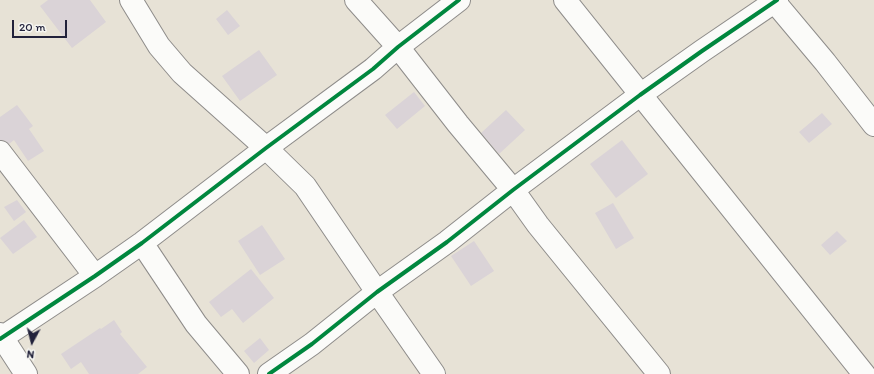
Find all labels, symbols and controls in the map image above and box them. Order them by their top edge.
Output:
scale bar [14,12,69,38]
text: 20 m [19,20,46,34]
north arrow [12,322,52,362]
text: N [26,348,35,361]

